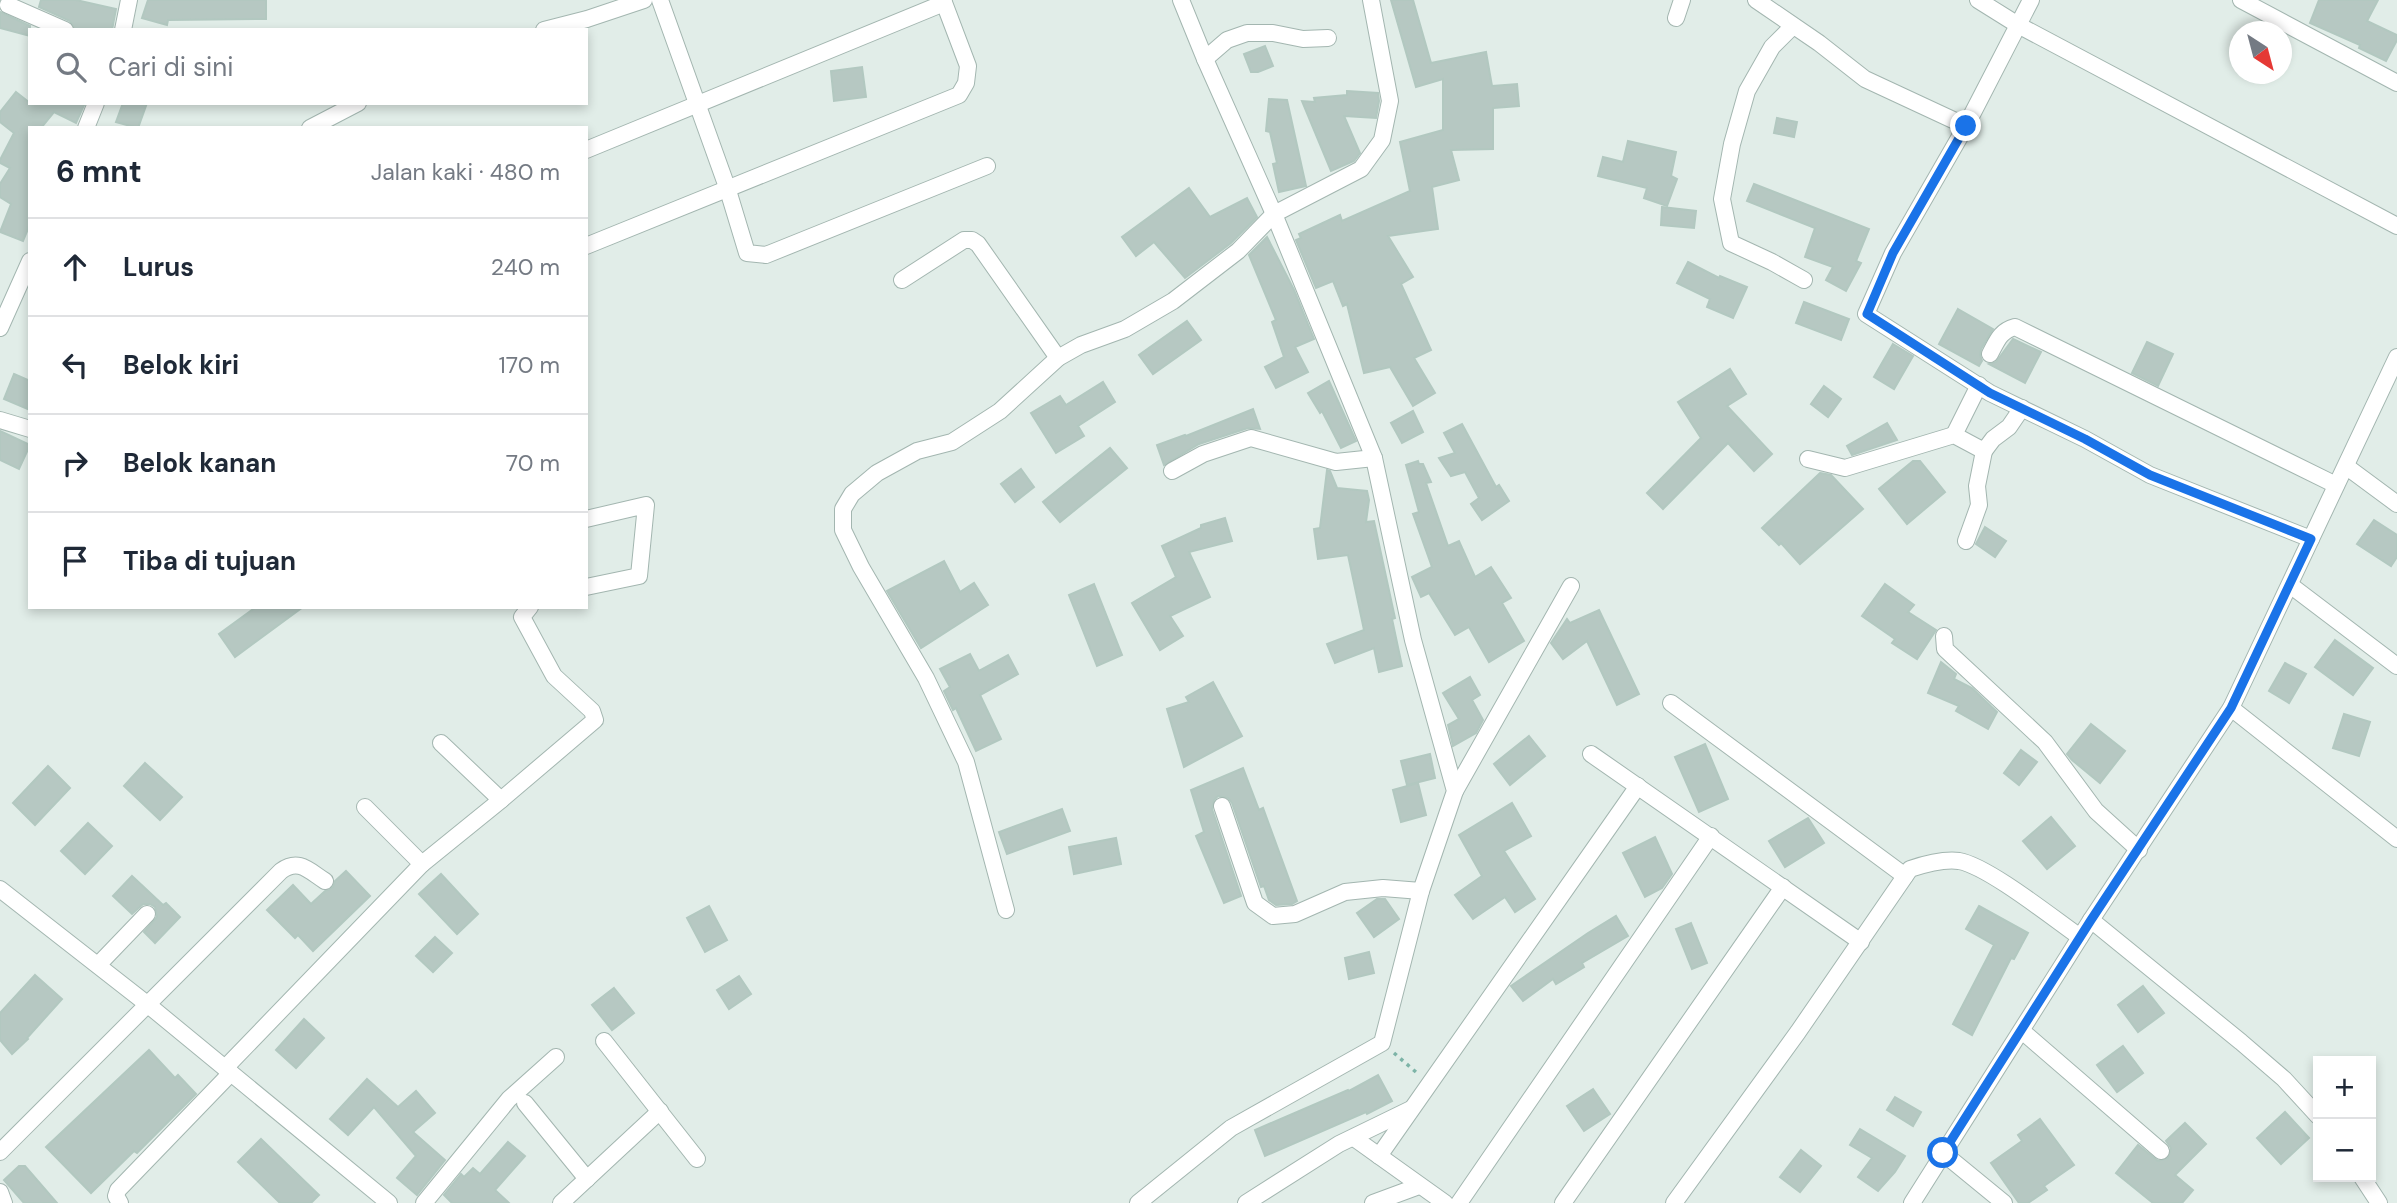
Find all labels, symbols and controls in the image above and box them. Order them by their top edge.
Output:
north arrow [2229,21,2292,84]
search box [28,28,588,105]
icon: search [52,48,90,86]
text: Cari di sini [108,50,233,84]
route end [1950,110,1981,141]
text: 6 mnt [56,152,142,191]
text: Jalan kaki · 480 m [371,157,560,187]
icon: ahead [56,248,94,286]
text: Lurus [123,250,194,284]
text: 240 m [491,252,560,282]
icon: left [56,346,94,384]
text: Belok kiri [123,348,239,382]
text: 170 m [499,350,560,380]
icon: right [56,444,94,482]
text: Belok kanan [123,446,276,480]
text: 70 m [506,448,560,478]
icon: arrive [56,542,94,580]
text: Tiba di tujuan [123,544,296,578]
map controls [2313,1056,2376,1182]
button: + [2313,1056,2376,1119]
button: − [2313,1119,2376,1182]
route start [1927,1137,1958,1168]

